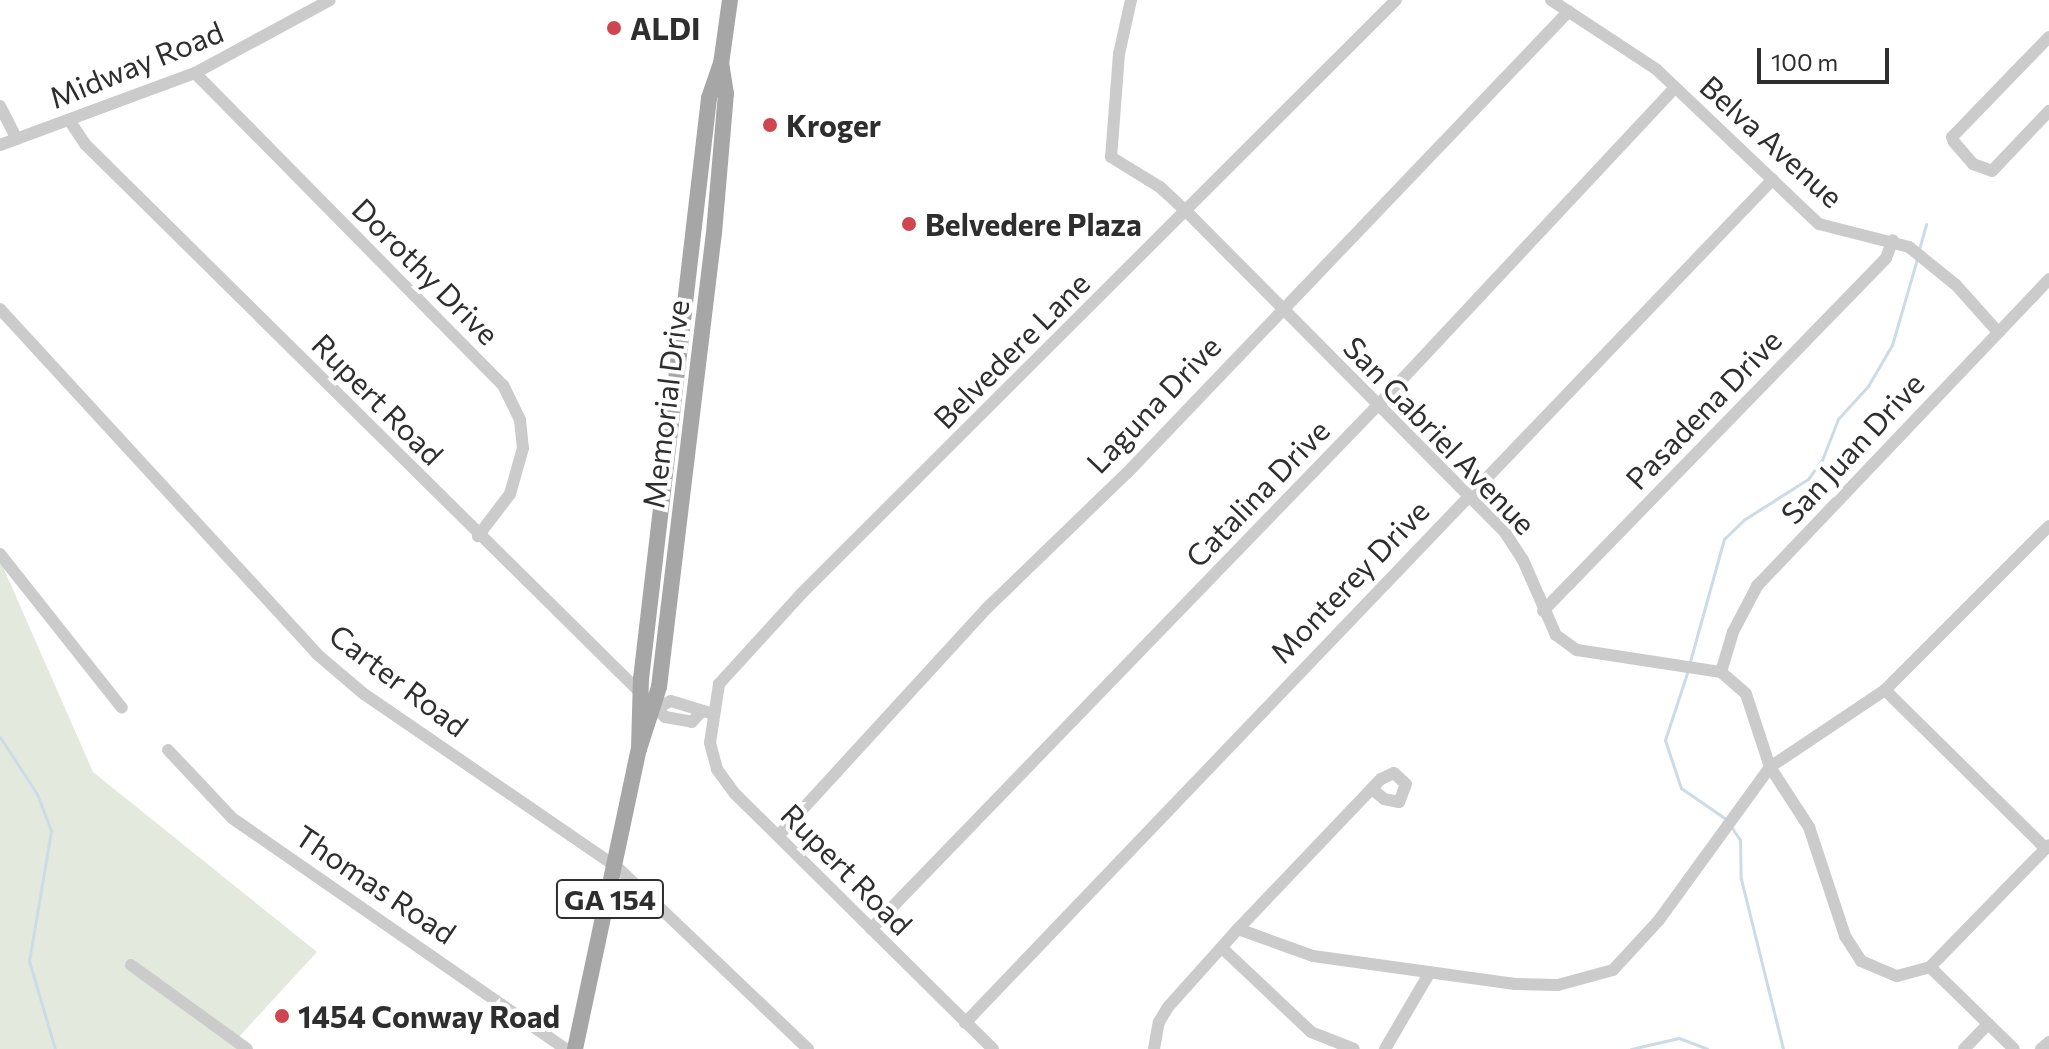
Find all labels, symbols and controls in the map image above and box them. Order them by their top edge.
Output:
place label: ALDI [630,10,700,46]
street label: Midway Road [44,13,228,115]
marker: ALDI [605,19,623,37]
scale bar [1761,32,1893,82]
text: 100 m [1771,47,1838,76]
street label: Belva Avenue [1693,68,1851,214]
place label: Kroger [786,107,881,143]
marker: Kroger [761,116,779,134]
street label: Dorothy Drive [345,190,507,352]
place label: Belvedere Plaza [925,206,1142,242]
marker: Belvedere Plaza [900,215,918,233]
street label: Belvedere Lane [926,265,1096,435]
street label: Memorial Drive [634,298,696,510]
street label: Pasadena Drive [1618,322,1788,496]
street label: Rupert Road [305,326,451,472]
street label: Laguna Drive [1079,328,1227,480]
street label: San Gabriel Avenue [1337,329,1543,541]
street label: San Juan Drive [1773,365,1931,531]
street label: Catalina Drive [1178,412,1336,574]
street label: Monterey Drive [1262,492,1436,670]
street label: Carter Road [323,616,475,744]
street label: Rupert Road [774,796,920,942]
street label: Thomas Road [289,817,463,951]
road number: GA 154 [554,875,666,923]
place label: 1454 Conway Road [298,998,560,1034]
marker: 1454 Conway Road [273,1007,291,1025]

